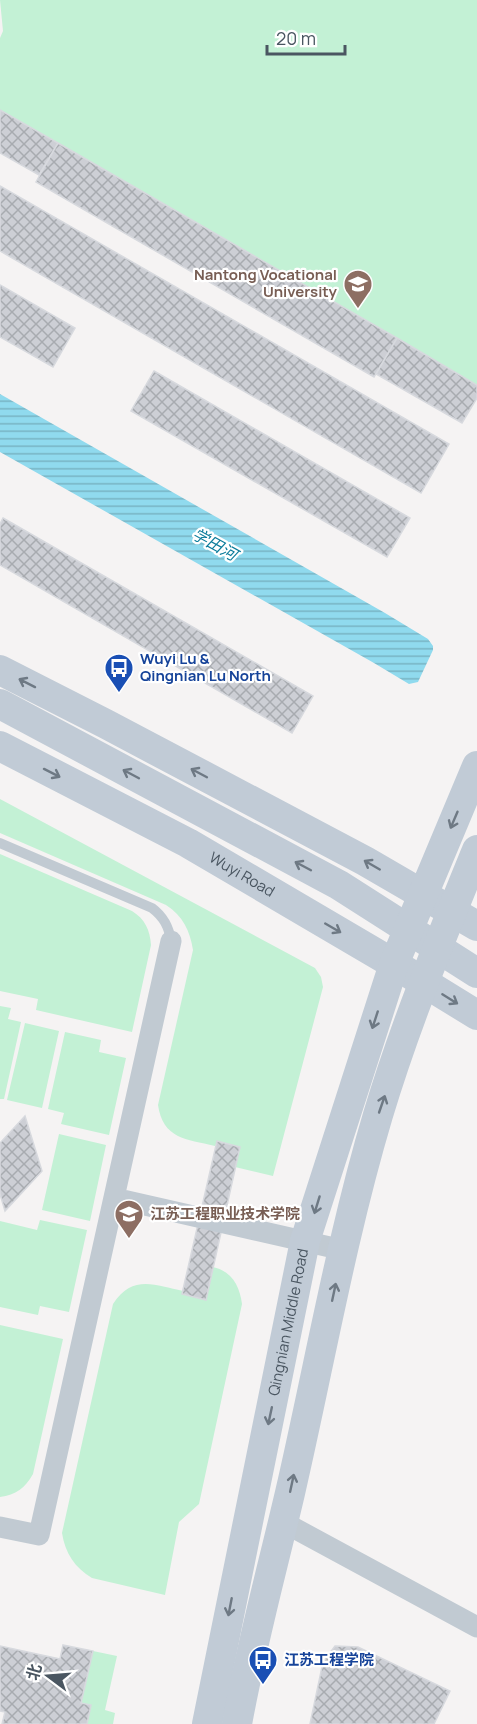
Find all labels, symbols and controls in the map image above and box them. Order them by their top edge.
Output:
scale bar [267,18,345,56]
text: 20 m [276,26,316,50]
place label: Nantong Vocational University [194,264,338,302]
school or university icon: Nantong Vocational University [342,268,374,310]
water label: 学田河 [189,523,244,567]
place label: Wuyi Lu & Qingnian Lu North [140,648,271,686]
bus stop icon: Wuyi Lu & Qingnian Lu North [103,652,135,694]
one-way arrow [18,676,36,688]
one-way arrow [43,767,60,779]
one-way arrow [191,767,209,778]
one-way arrow [123,768,141,779]
one-way arrow [448,811,459,829]
street label: Wuyi Road [206,847,279,902]
one-way arrow [363,859,381,870]
one-way arrow [295,860,313,871]
one-way arrow [324,923,341,935]
one-way arrow [441,993,458,1005]
one-way arrow [369,1010,380,1029]
one-way arrow [378,1095,389,1113]
one-way arrow [310,1195,321,1214]
school or university icon: 江苏工程职业技术学院 [113,1198,145,1240]
place label: 江苏工程职业技术学院 [150,1203,300,1224]
street label: Qingnian Middle Road [263,1247,313,1398]
one-way arrow [328,1283,340,1302]
one-way arrow [263,1406,275,1425]
one-way arrow [287,1474,298,1493]
one-way arrow [224,1597,236,1616]
bus stop icon: 江苏工程学院 [247,1644,279,1686]
north arrow [18,1646,78,1706]
place label: 江苏工程学院 [284,1649,374,1670]
text: 北 [21,1661,46,1683]

